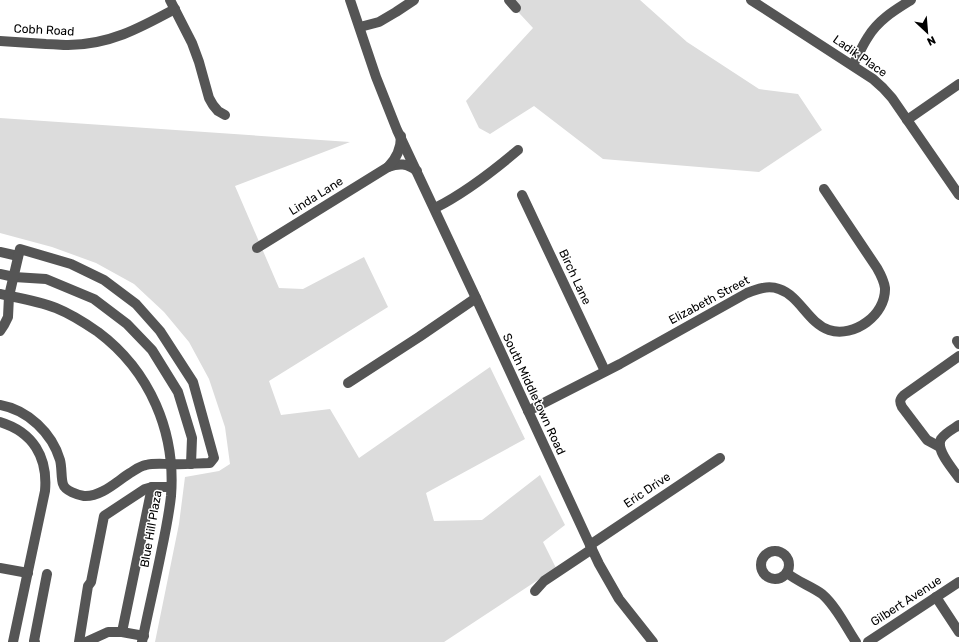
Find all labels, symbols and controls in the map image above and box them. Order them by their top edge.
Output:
north arrow [907,12,947,52]
street label: Cobh Road [13,21,75,39]
street label: Ladik Place [830,32,890,80]
text: N [925,33,938,48]
street label: Linda Lane [286,174,346,218]
street label: Birch Lane [556,247,594,307]
street label: Elizabeth Street [666,273,752,327]
street label: South Middletown Road [500,331,568,457]
street label: Eric Drive [621,469,673,511]
street label: Blue Hill Plaza [137,489,165,569]
street label: Gilbert Avenue [868,573,944,629]

